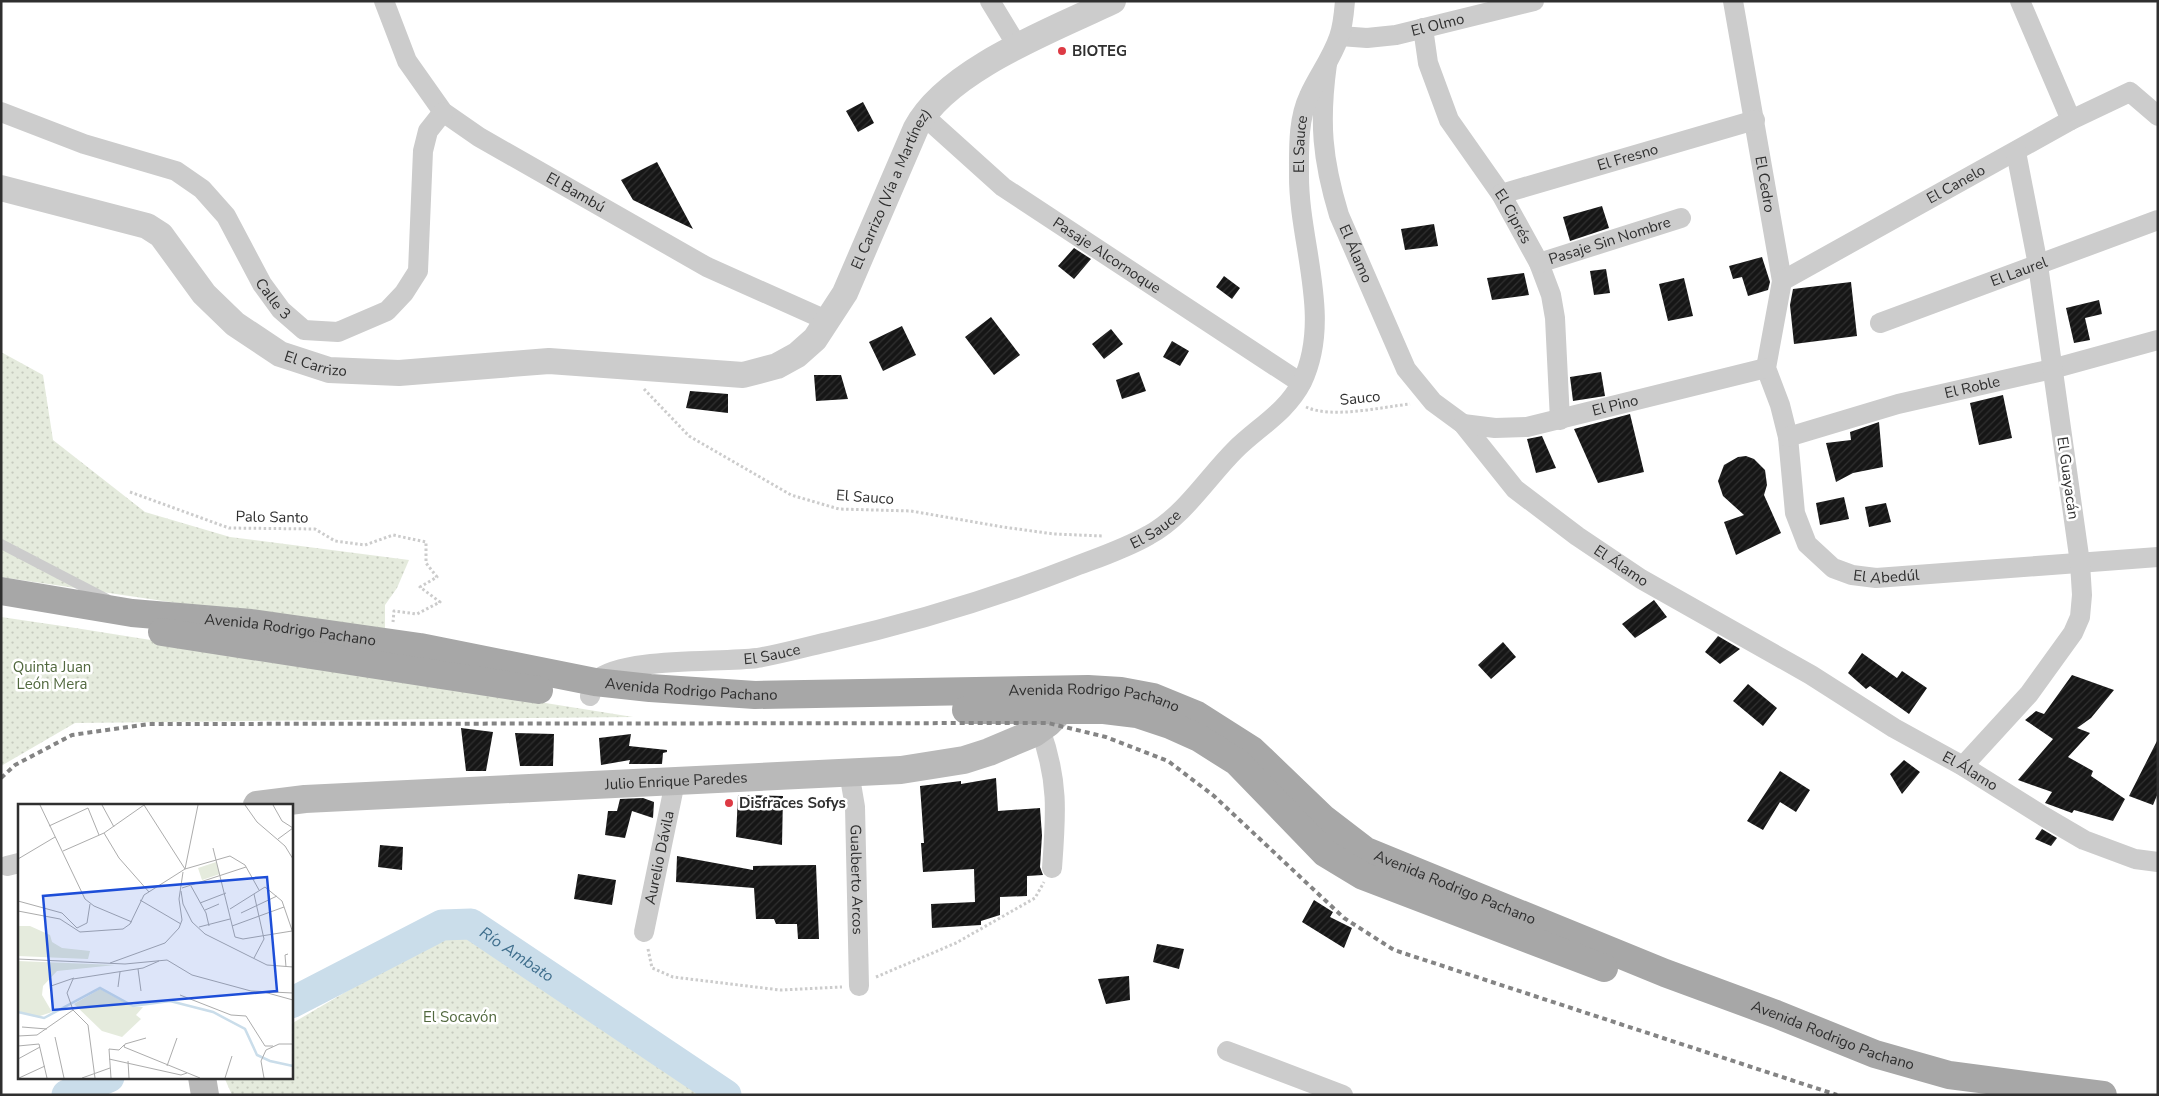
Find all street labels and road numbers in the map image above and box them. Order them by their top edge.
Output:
street label: El Olmo [1409,9,1466,41]
street label: El Carrizo (Vía a Martínez) [846,104,936,273]
street label: El Sauce [1289,114,1312,173]
street label: El Fresno [1595,139,1661,175]
street label: El Cedro [1750,154,1780,214]
street label: El Canelo [1923,160,1989,208]
street label: El Bambú [543,167,609,217]
street label: El Ciprés [1490,185,1536,247]
street label: Pasaje Sin Nombre [1546,212,1673,269]
street label: Pasaje Alcornoque [1049,213,1165,298]
street label: El Álamo [1334,221,1377,286]
street label: El Laurel [1987,252,2051,291]
street label: Calle 3 [251,275,295,324]
street label: El Carrizo [282,346,347,381]
street label: El Roble [1943,371,2002,403]
street label: Sauco [1339,386,1381,410]
street label: El Pino [1590,390,1640,421]
street label: El Guayacán [2052,435,2084,521]
street label: El Sauco [835,485,895,509]
street label: El Sauce [1127,505,1185,553]
street label: Palo Santo [235,506,309,528]
street label: El Álamo [1590,540,1652,591]
street label: El Abedúl [1852,565,1921,589]
street label: Avenida Rodrigo Pachano [204,609,377,651]
street label: El Sauce [743,639,802,669]
street label: Avenida Rodrigo Pachano [604,673,778,705]
street label: Avenida Rodrigo Pachano [1008,679,1183,717]
street label: El Álamo [1939,747,2002,795]
street label: Julio Enrique Paredes [603,767,748,794]
street label: Aurelio Dávila [640,809,679,906]
street label: Gualberto Arcos [845,824,868,935]
street label: Avenida Rodrigo Pachano [1371,845,1539,929]
street label: Avenida Rodrigo Pachano [1748,996,1917,1075]

